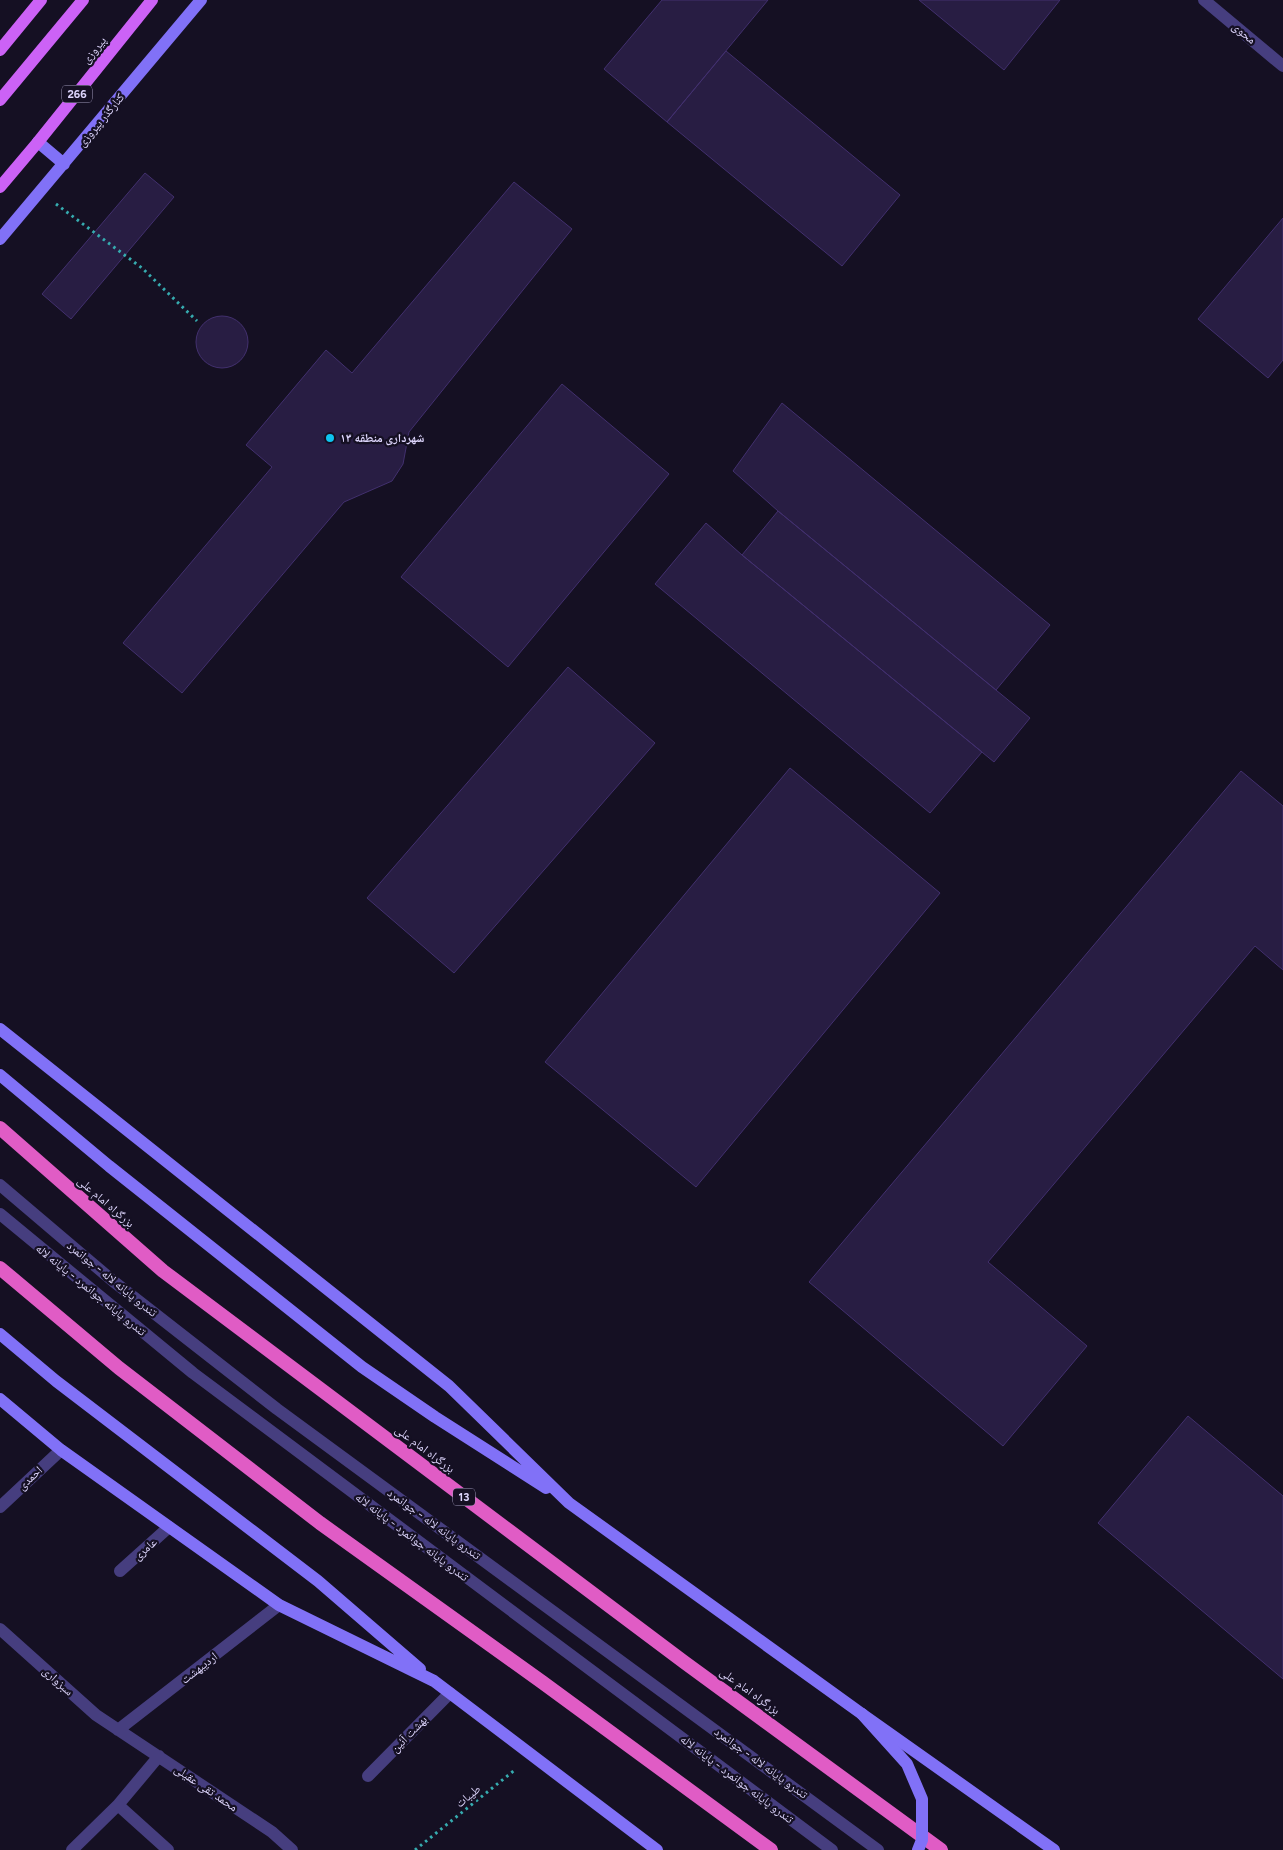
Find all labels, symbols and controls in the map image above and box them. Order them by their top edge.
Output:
street label: محوی [1229,19,1259,47]
street label: پیروزی [79,33,110,67]
road number: 266 [62,86,92,102]
street label: کنارگذر پیروزی [75,90,128,150]
place label: شهرداری منطقه ۱۳ [340,431,424,446]
marker: شهرداری منطقه ۱۳ [324,432,336,444]
street label: بزرگراه امام علی [74,1174,137,1231]
street label: تندرو پایانه لاله - جوانمرد [64,1238,160,1320]
street label: تندرو پایانه جوانمرد - پایانه لاله [33,1241,149,1339]
street label: بزرگراه امام علی [392,1422,457,1477]
street label: احمدی [15,1463,45,1493]
street label: تندرو پایانه لاله - جوانمرد [385,1485,484,1563]
road number: 13 [453,1488,475,1505]
street label: تندرو پایانه جوانمرد - پایانه لاله [353,1490,472,1584]
street label: عامری [130,1535,160,1563]
street label: اردیبهشت [178,1649,220,1687]
street label: سبزواری [39,1663,76,1699]
street label: بزرگراه امام علی [717,1665,783,1718]
street label: بهشت آئین [388,1713,430,1756]
street label: تندرو پایانه لاله - جوانمرد [712,1724,811,1802]
street label: تندرو پایانه جوانمرد - پایانه لاله [678,1732,797,1826]
street label: محمد تقی عقیلی [172,1762,240,1814]
street label: طیبات [453,1782,484,1811]

